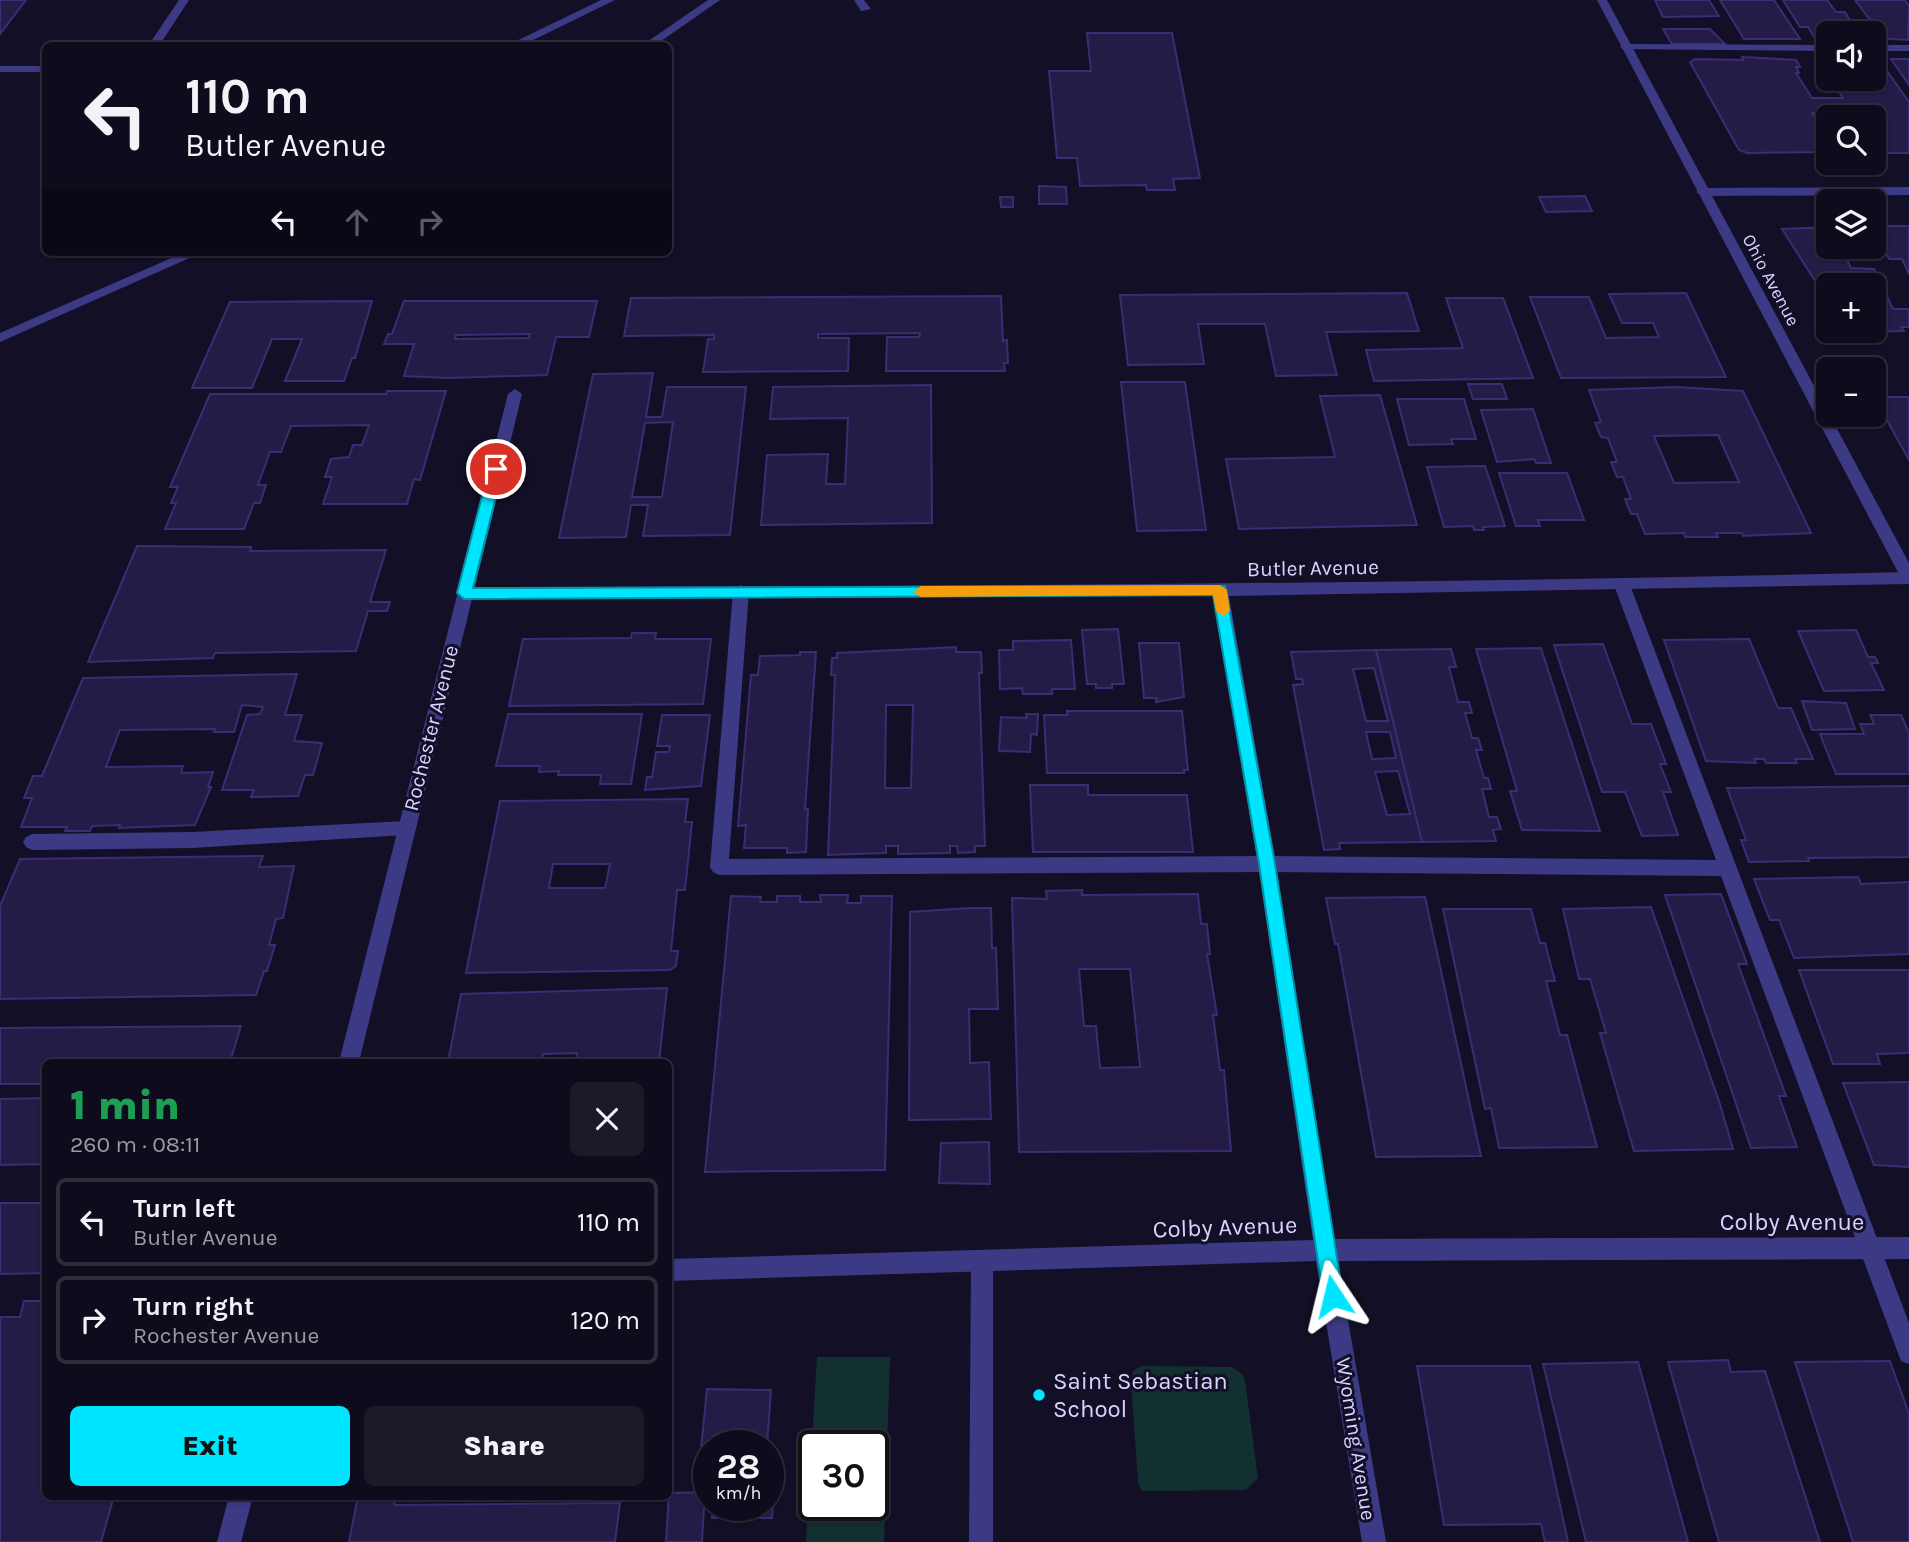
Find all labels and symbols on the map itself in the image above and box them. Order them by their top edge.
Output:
street label: Ohio Avenue [1738,230,1804,330]
pin [466,439,526,499]
street label: Butler Avenue [1247,555,1379,581]
street label: Rochester Avenue [399,643,463,813]
street label: Colby Avenue [1720,1208,1864,1236]
street label: Colby Avenue [1152,1210,1298,1244]
position arrow [1296,1259,1370,1333]
street label: Wyoming Avenue [1331,1356,1381,1522]
place label: Saint Sebastian School [1053,1367,1228,1423]
marker: Saint Sebastian School [1031,1387,1047,1403]
speed limit sign: 30 [798,1430,889,1521]

